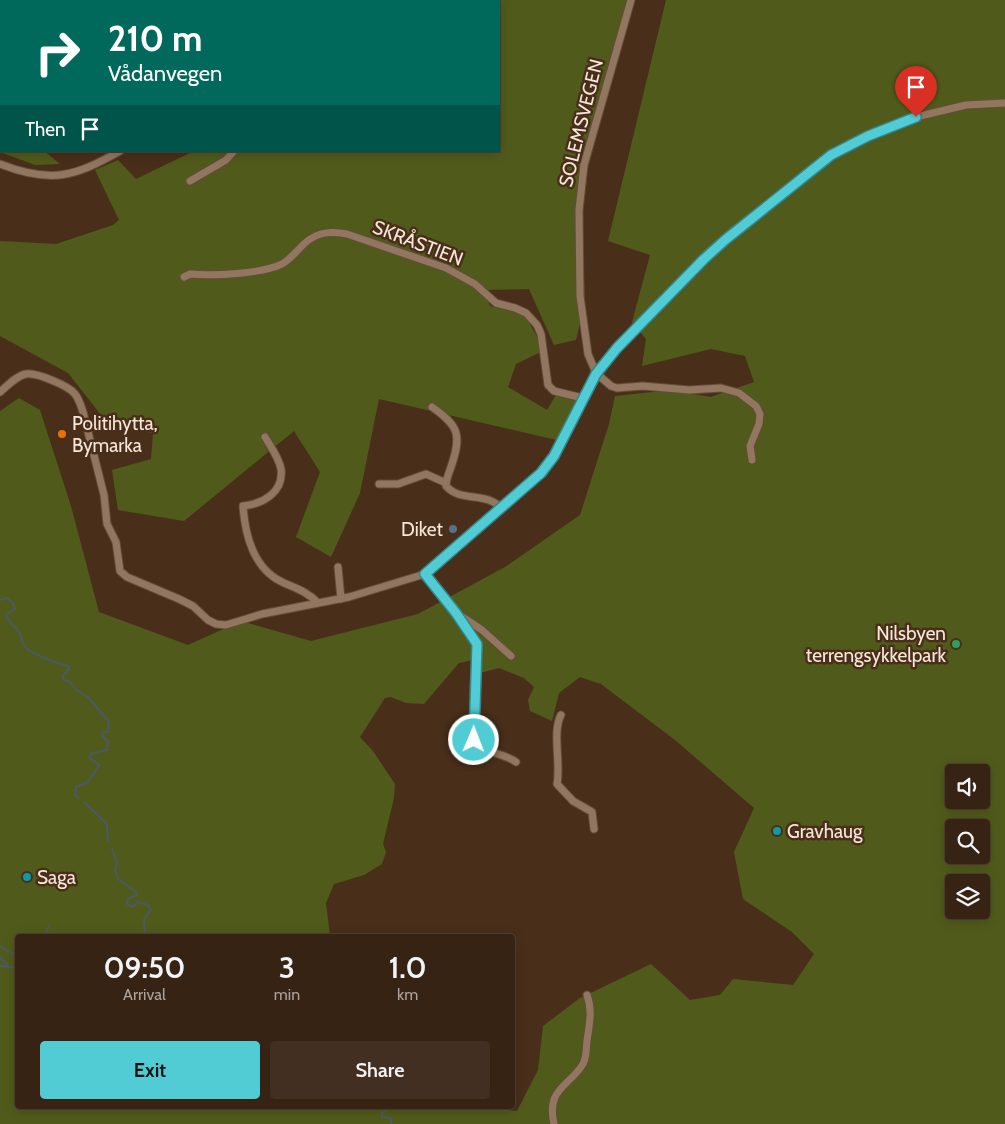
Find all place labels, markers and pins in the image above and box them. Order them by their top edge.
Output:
pin [895,66,937,117]
place label: Politihytta, Bymarka [72,412,158,457]
marker: Politihytta, Bymarka [56,428,68,440]
place label: Diket [401,518,444,541]
marker: Diket [447,523,459,535]
place label: Nilsbyen terrengsykkelpark [806,622,946,667]
marker: Nilsbyen terrengsykkelpark [950,638,962,650]
place label: Gravhaug [787,820,863,843]
marker: Gravhaug [771,825,783,837]
place label: Saga [37,866,76,889]
marker: Saga [21,871,33,883]

